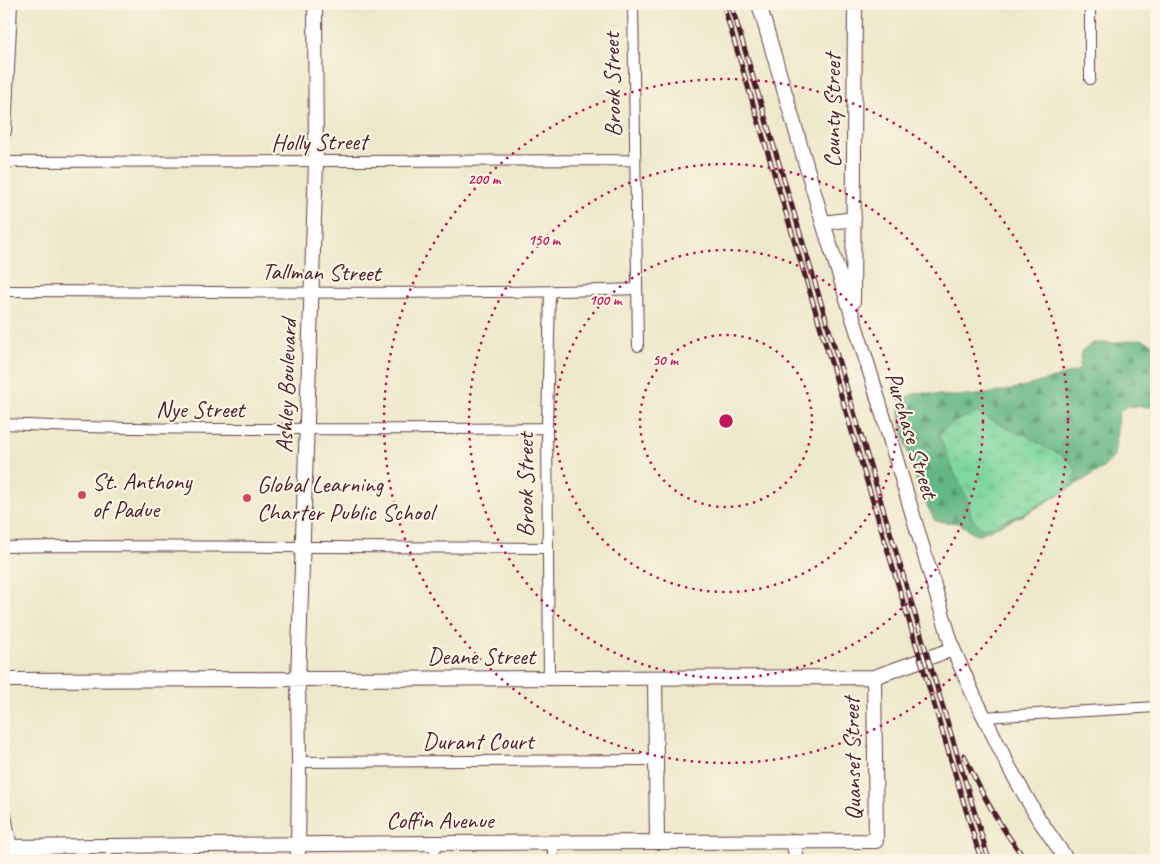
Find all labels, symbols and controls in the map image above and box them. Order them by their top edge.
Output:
street label: Brook Street [596,30,628,137]
street label: County Street [817,51,847,168]
street label: Holly Street [271,126,370,158]
text: 200 m [468,170,502,189]
text: 150 m [528,231,562,250]
street label: Tallman Street [261,256,383,288]
text: 100 m [589,291,623,310]
street label: Ashley Boulevard [269,315,303,454]
text: 50 m [652,351,679,370]
street label: Purchase Street [879,368,946,504]
street label: Nye Street [156,394,246,424]
centre of rings [717,412,735,430]
street label: Brook Street [510,431,540,537]
place label: St. Anthony of Padue [92,466,193,524]
place label: Global Learning Charter Public School [257,469,438,527]
marker: St. Anthony of Padue [76,489,88,501]
marker: Global Learning Charter Public School [241,492,253,504]
street label: Deane Street [427,641,537,671]
street label: Quanset Street [836,694,868,821]
street label: Durant Court [423,726,535,756]
street label: Coffin Avenue [386,805,496,835]

